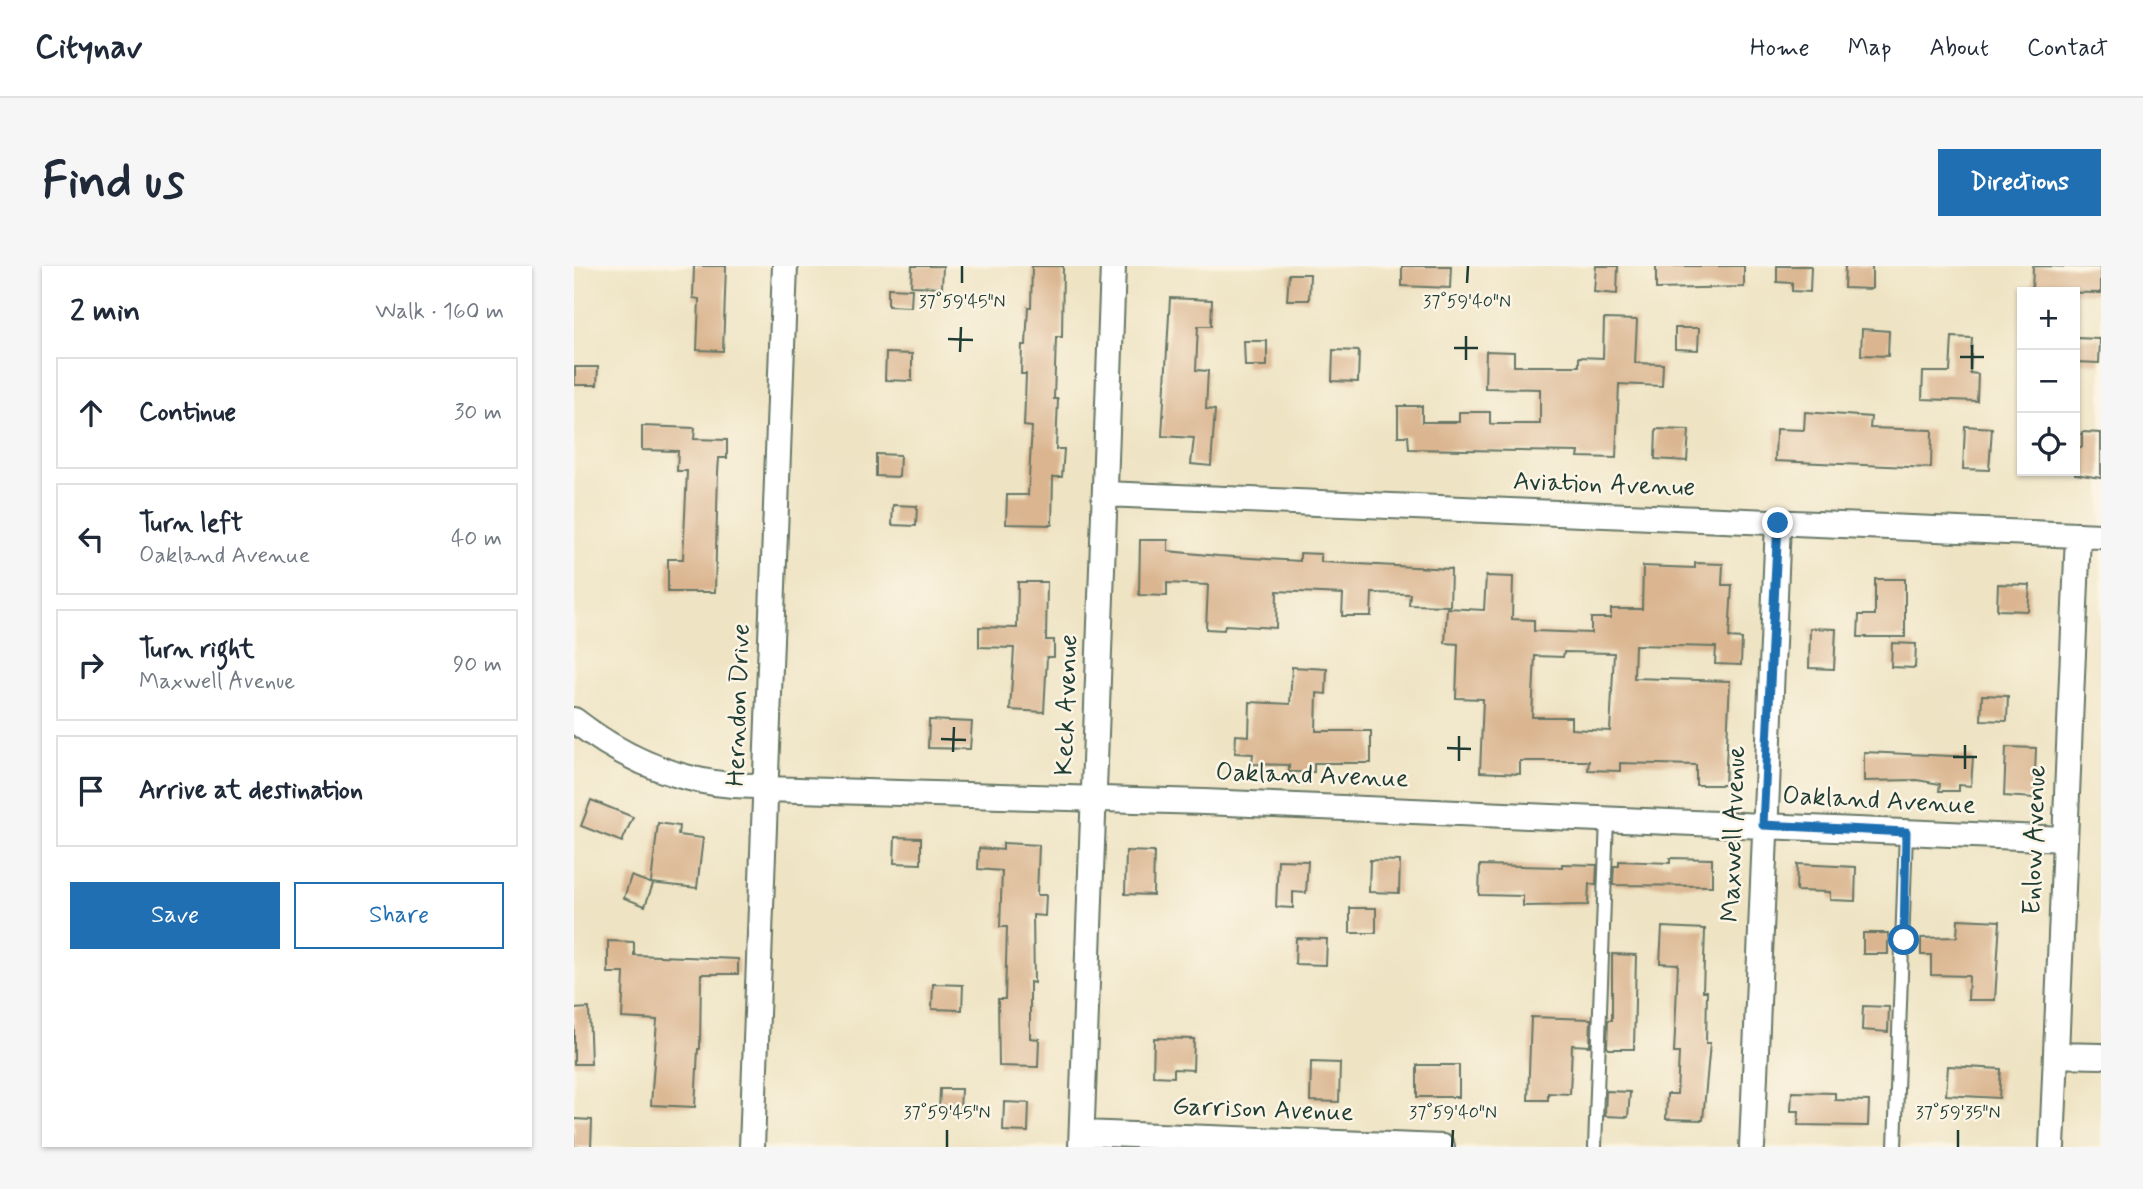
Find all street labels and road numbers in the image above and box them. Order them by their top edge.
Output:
street label: Aviation Avenue [1512,465,1696,505]
street label: Herndon Drive [719,623,759,787]
street label: Keck Avenue [1048,634,1086,776]
street label: Maxwell Avenue [1714,745,1754,923]
street label: Oakland Avenue [1215,756,1409,796]
street label: Enlow Avenue [2015,764,2055,916]
street label: Oakland Avenue [1782,779,1977,823]
street label: Garrison Avenue [1172,1090,1354,1130]

